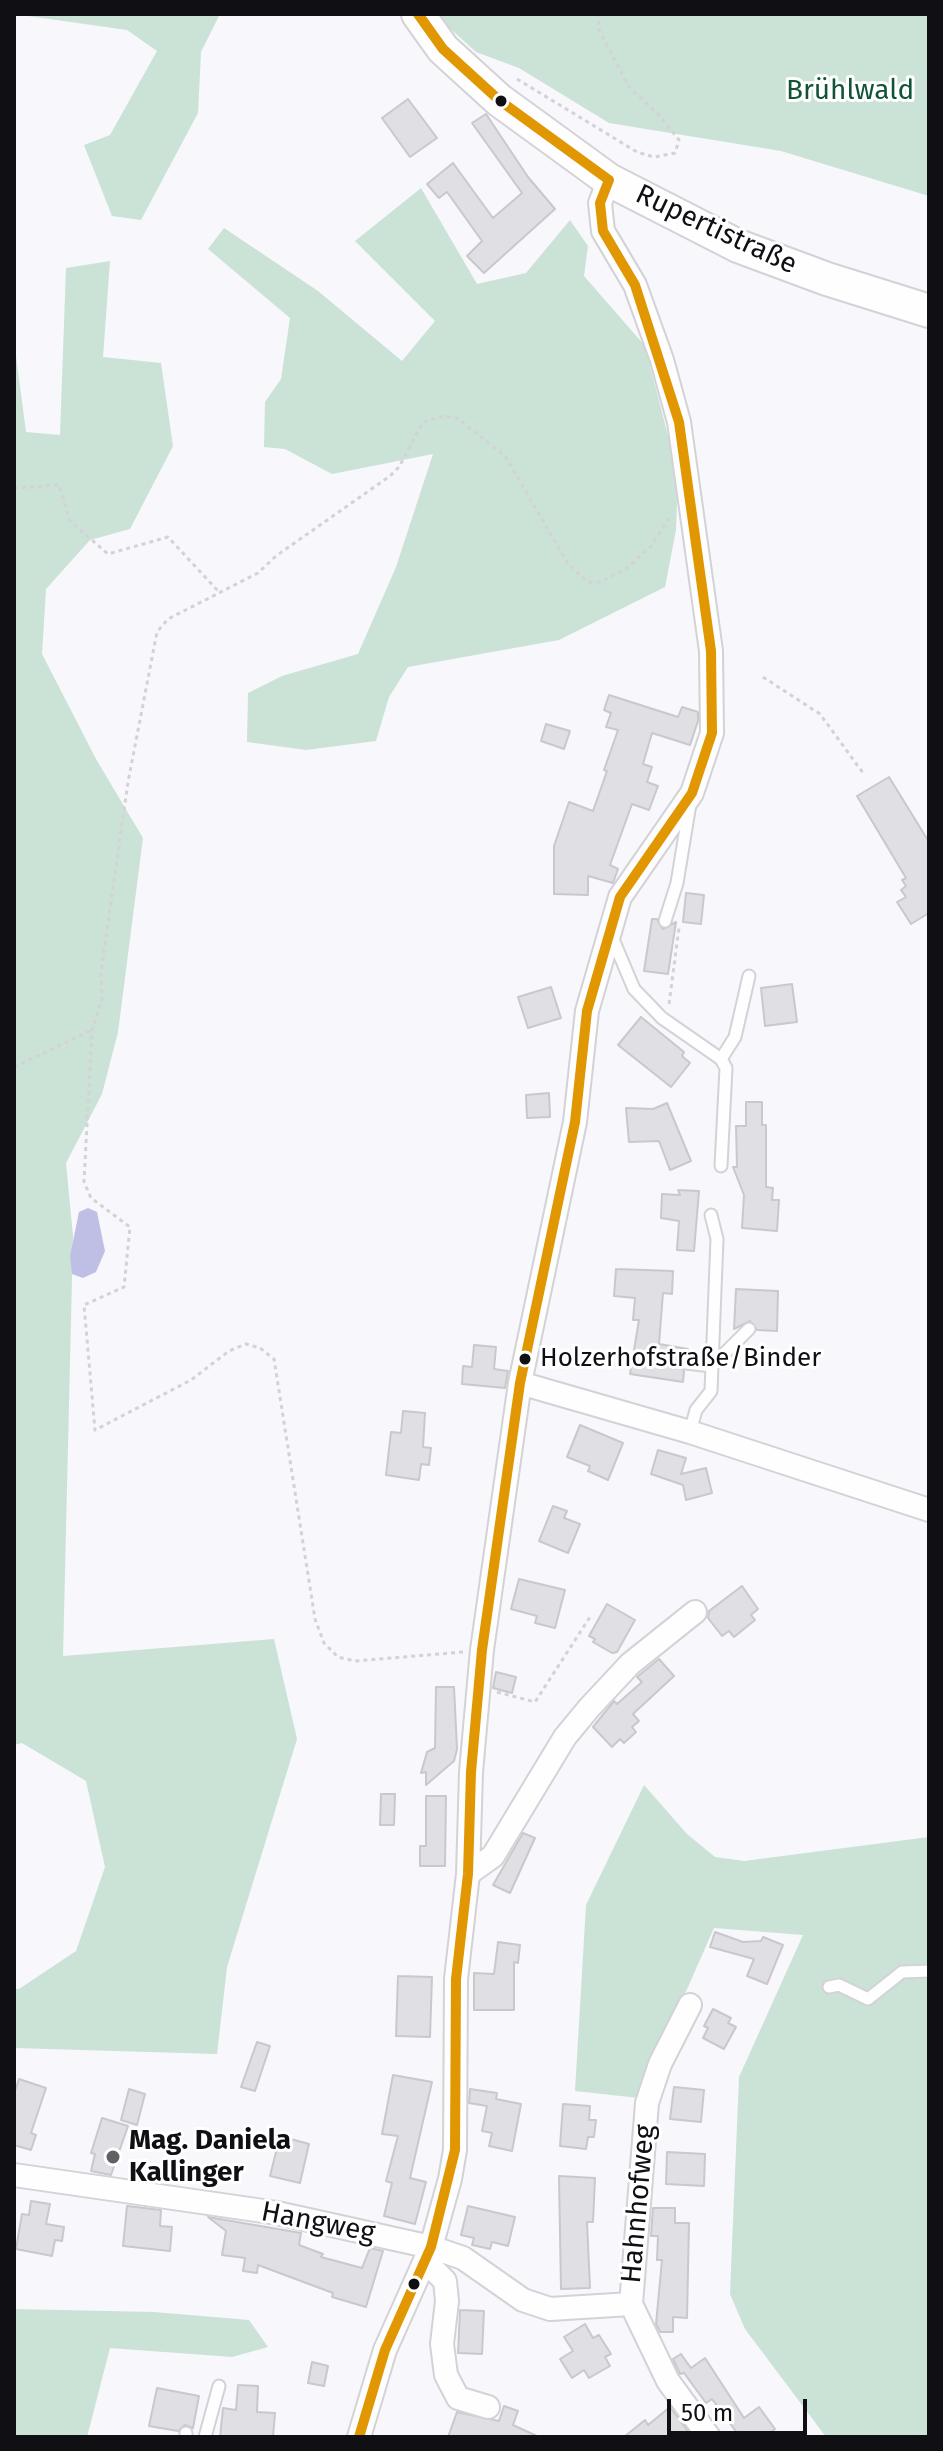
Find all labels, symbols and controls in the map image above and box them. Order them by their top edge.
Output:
park label: Brühlwald [786,74,914,108]
unlabelled marker [493,93,509,109]
street label: Rupertistraße [630,178,802,282]
place label: Holzerhofstraße/Binder [540,1343,821,1375]
marker: Holzerhofstraße/Binder [517,1351,533,1367]
street label: Hahnhofweg [615,2123,663,2285]
place label: Mag. Daniela Kallinger [129,2124,291,2190]
marker: Mag. Daniela Kallinger [104,2148,122,2166]
street label: Hangweg [258,2196,378,2250]
unlabelled marker [406,2276,422,2292]
scale bar [671,2383,811,2433]
text: 50 m [681,2399,733,2427]

